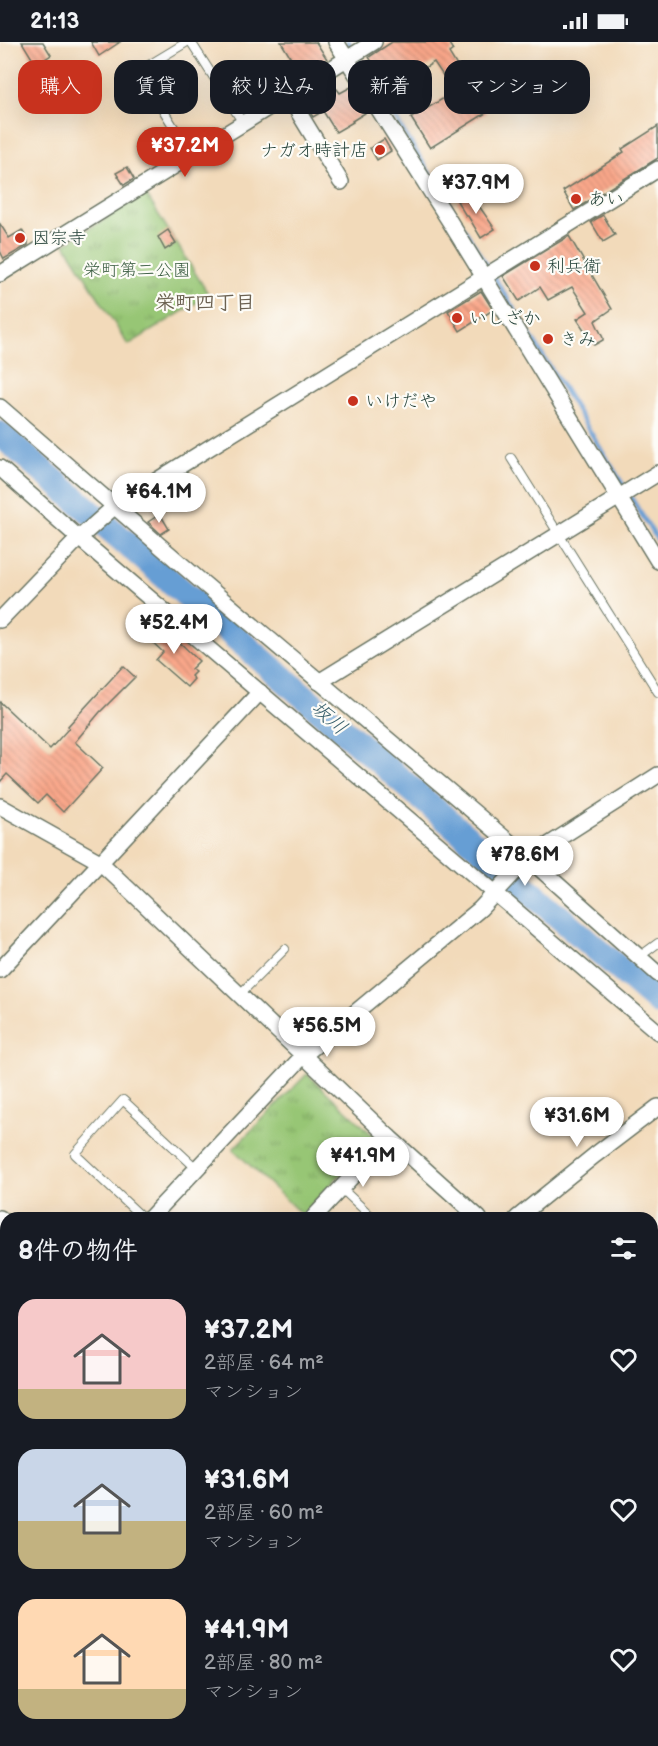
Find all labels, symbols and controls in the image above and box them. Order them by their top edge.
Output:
text: 21:13 [30,8,79,35]
chip: 購入 [18,60,102,114]
chip: 賃貸 [114,60,198,114]
chip: 絞り込み [210,60,336,114]
chip: 新着 [348,60,432,114]
chip: マンション [444,60,590,114]
pin: ¥37.2M [136,127,234,178]
text: ¥37.2M [151,134,219,158]
place label: ナガオ時計店 [260,140,368,161]
marker: ナガオ時計店 [373,143,387,157]
pin: ¥37.9M [427,164,525,215]
text: ¥37.9M [442,171,510,195]
place label: あい [588,189,624,210]
marker: あい [569,192,583,206]
place label: 因宗寺 [32,228,86,249]
marker: 因宗寺 [13,231,27,245]
place label: 利兵衛 [547,256,601,277]
marker: 利兵衛 [528,259,542,273]
park label: 栄町第二公園 [83,260,191,281]
district label: 栄町四丁目 [155,291,255,315]
place label: いしざか [469,308,541,329]
marker: いしざか [450,311,464,325]
place label: きみ [560,329,596,350]
marker: きみ [541,332,555,346]
place label: いけだや [365,391,437,412]
marker: いけだや [346,394,360,408]
pin: ¥64.1M [110,473,208,524]
text: ¥64.1M [126,480,192,504]
pin: ¥52.4M [125,604,223,655]
text: ¥52.4M [139,611,209,635]
water label: 坂川 [306,696,352,740]
pin: ¥78.6M [476,836,574,887]
text: ¥78.6M [490,843,560,867]
pin: ¥56.5M [278,1007,376,1058]
text: ¥56.5M [292,1014,362,1038]
pin: ¥31.6M [528,1097,626,1148]
text: ¥31.6M [544,1104,610,1128]
pin: ¥41.9M [314,1137,412,1188]
text: ¥41.9M [330,1144,396,1168]
icon: filters [607,1232,640,1265]
text: 8件の物件 [18,1236,138,1267]
text: ¥37.2M [204,1315,293,1346]
icon: home [66,1323,138,1395]
icon: heart [607,1343,640,1376]
text: 2部屋 · 64 m² [204,1351,324,1375]
text: マンション [204,1380,303,1404]
text: ¥31.6M [204,1465,290,1496]
icon: home [66,1473,138,1545]
icon: heart [607,1493,640,1526]
text: 2部屋 · 60 m² [204,1501,323,1525]
text: マンション [204,1530,303,1554]
text: ¥41.9M [204,1615,289,1646]
icon: home [66,1623,138,1695]
icon: heart [607,1643,640,1676]
text: 2部屋 · 80 m² [204,1651,323,1675]
text: マンション [204,1680,303,1704]

